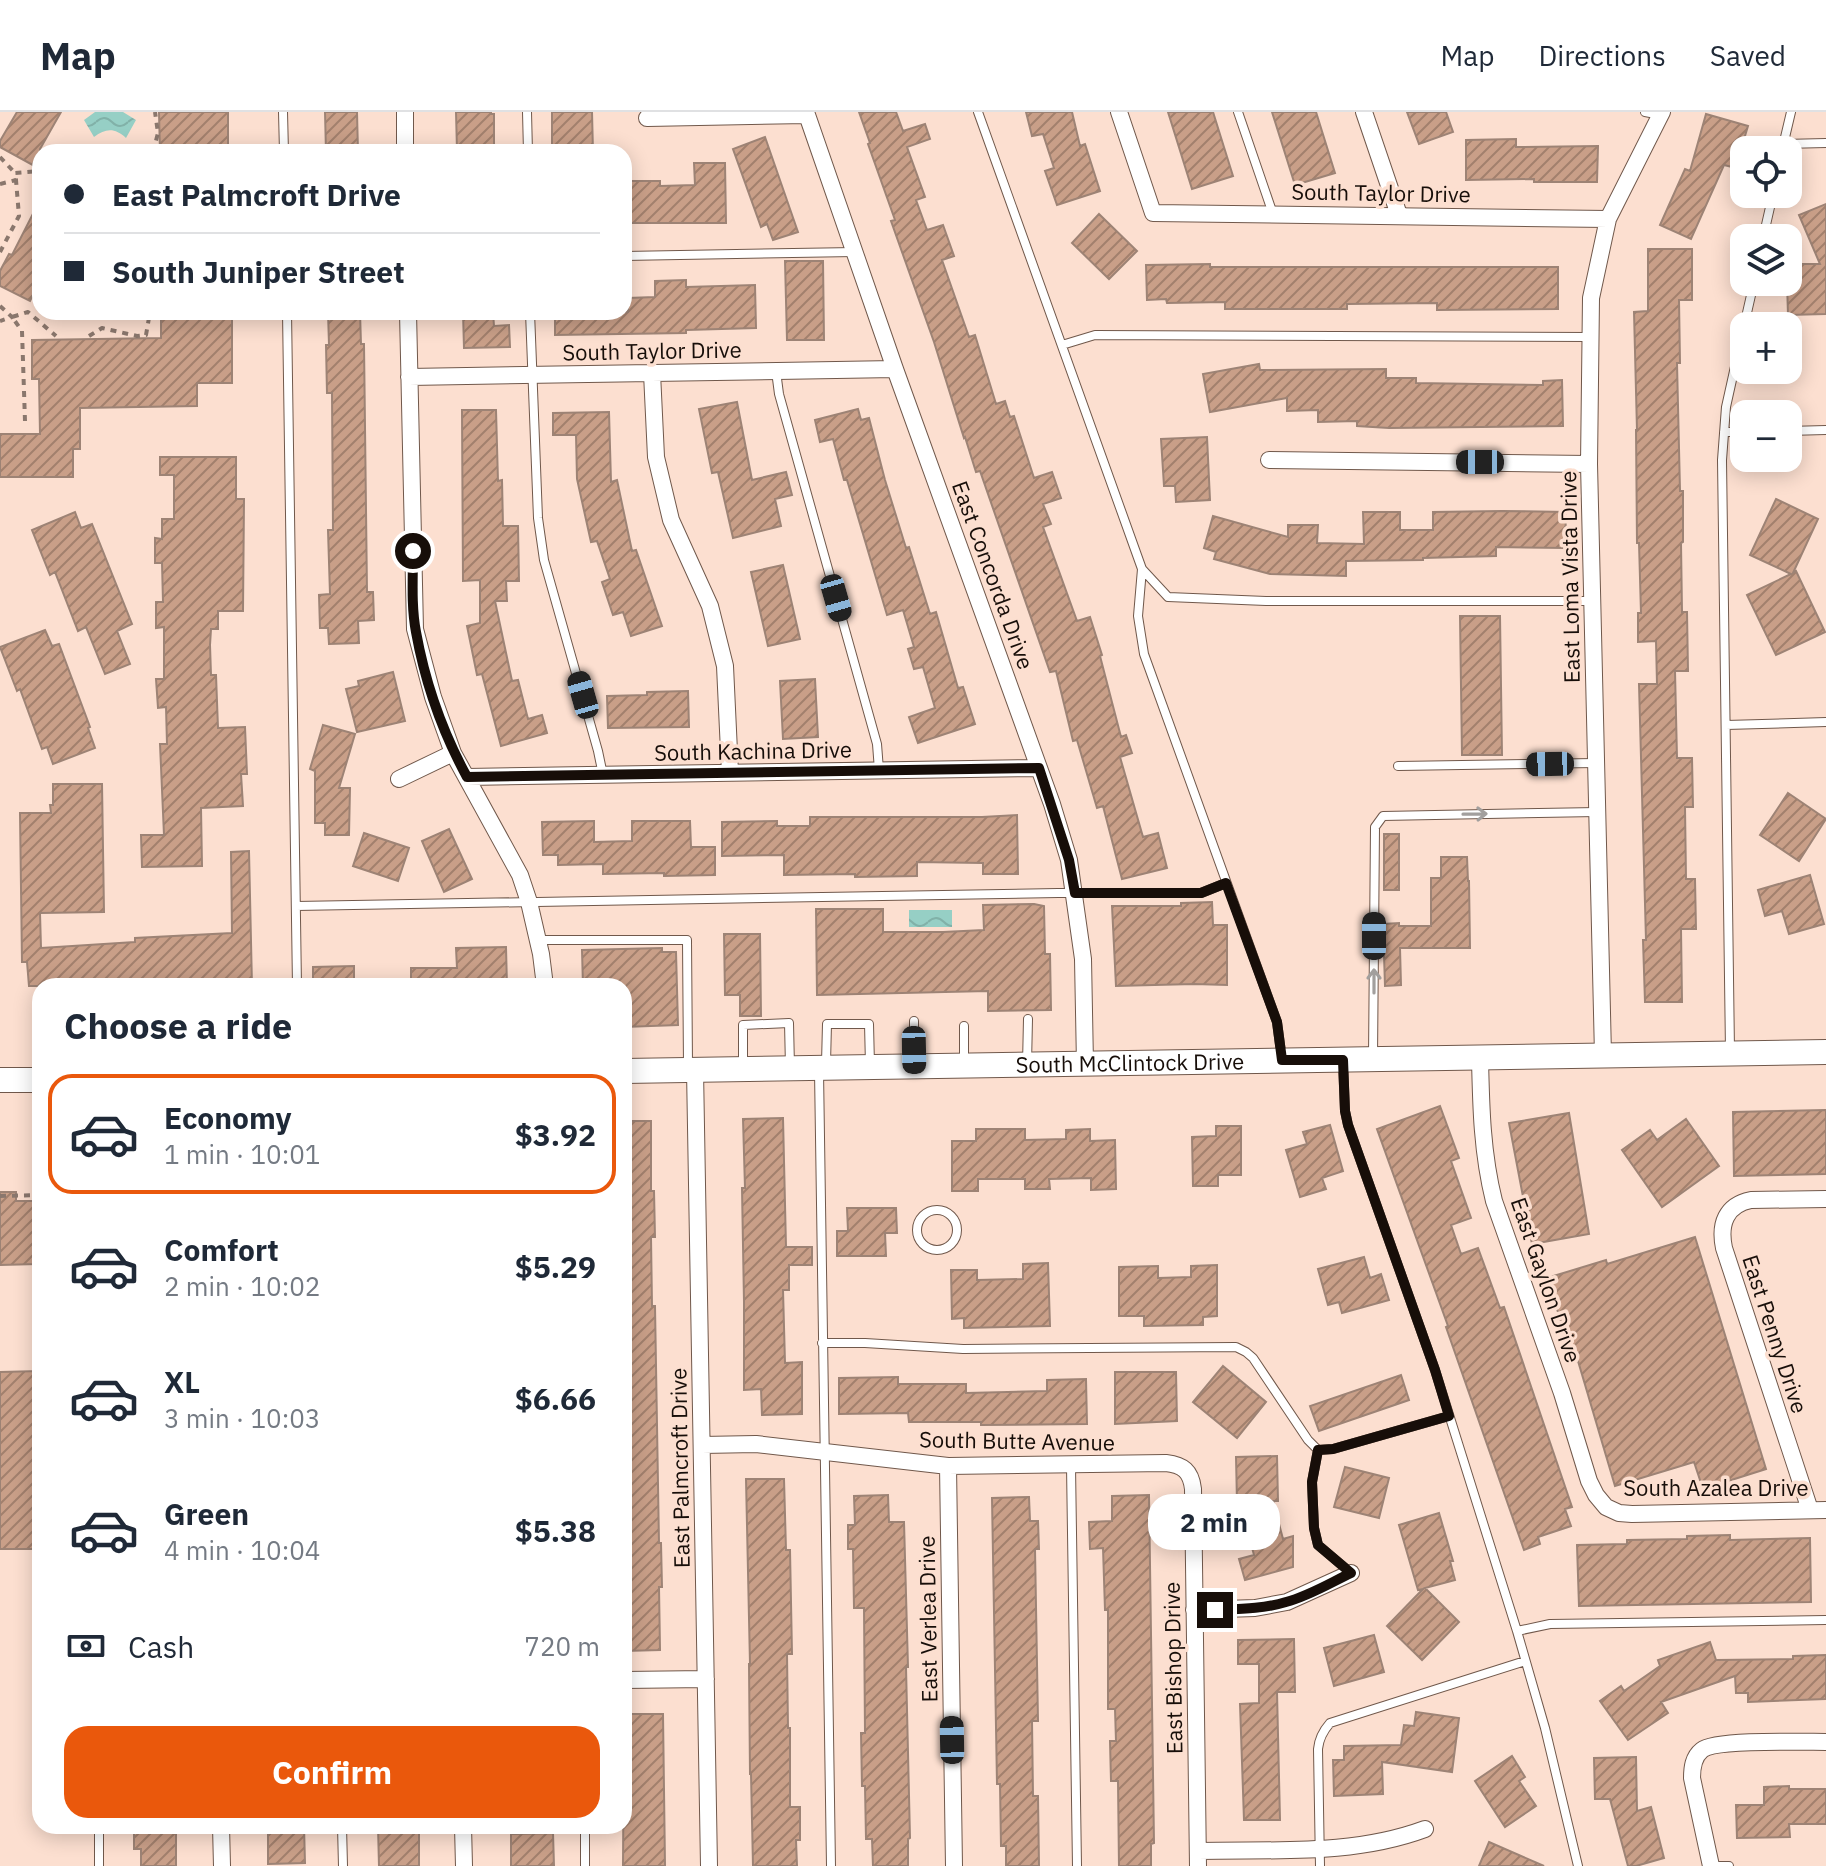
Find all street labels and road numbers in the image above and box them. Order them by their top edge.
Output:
street label: South Taylor Drive [1291,176,1471,209]
street label: South Taylor Drive [562,334,742,367]
street label: East Loma Vista Drive [1553,471,1586,683]
street label: East Concorda Drive [946,477,1041,673]
street label: South Kachina Drive [654,734,852,767]
street label: South McClintock Drive [1015,1046,1244,1079]
street label: East Gaylon Drive [1505,1193,1588,1366]
street label: East Penny Drive [1736,1251,1815,1417]
street label: East Palmcroft Drive [663,1368,696,1568]
street label: South Butte Avenue [919,1424,1115,1457]
street label: South Azalea Drive [1623,1473,1809,1502]
street label: East Verlea Drive [912,1535,943,1703]
street label: East Bishop Drive [1156,1582,1189,1754]

